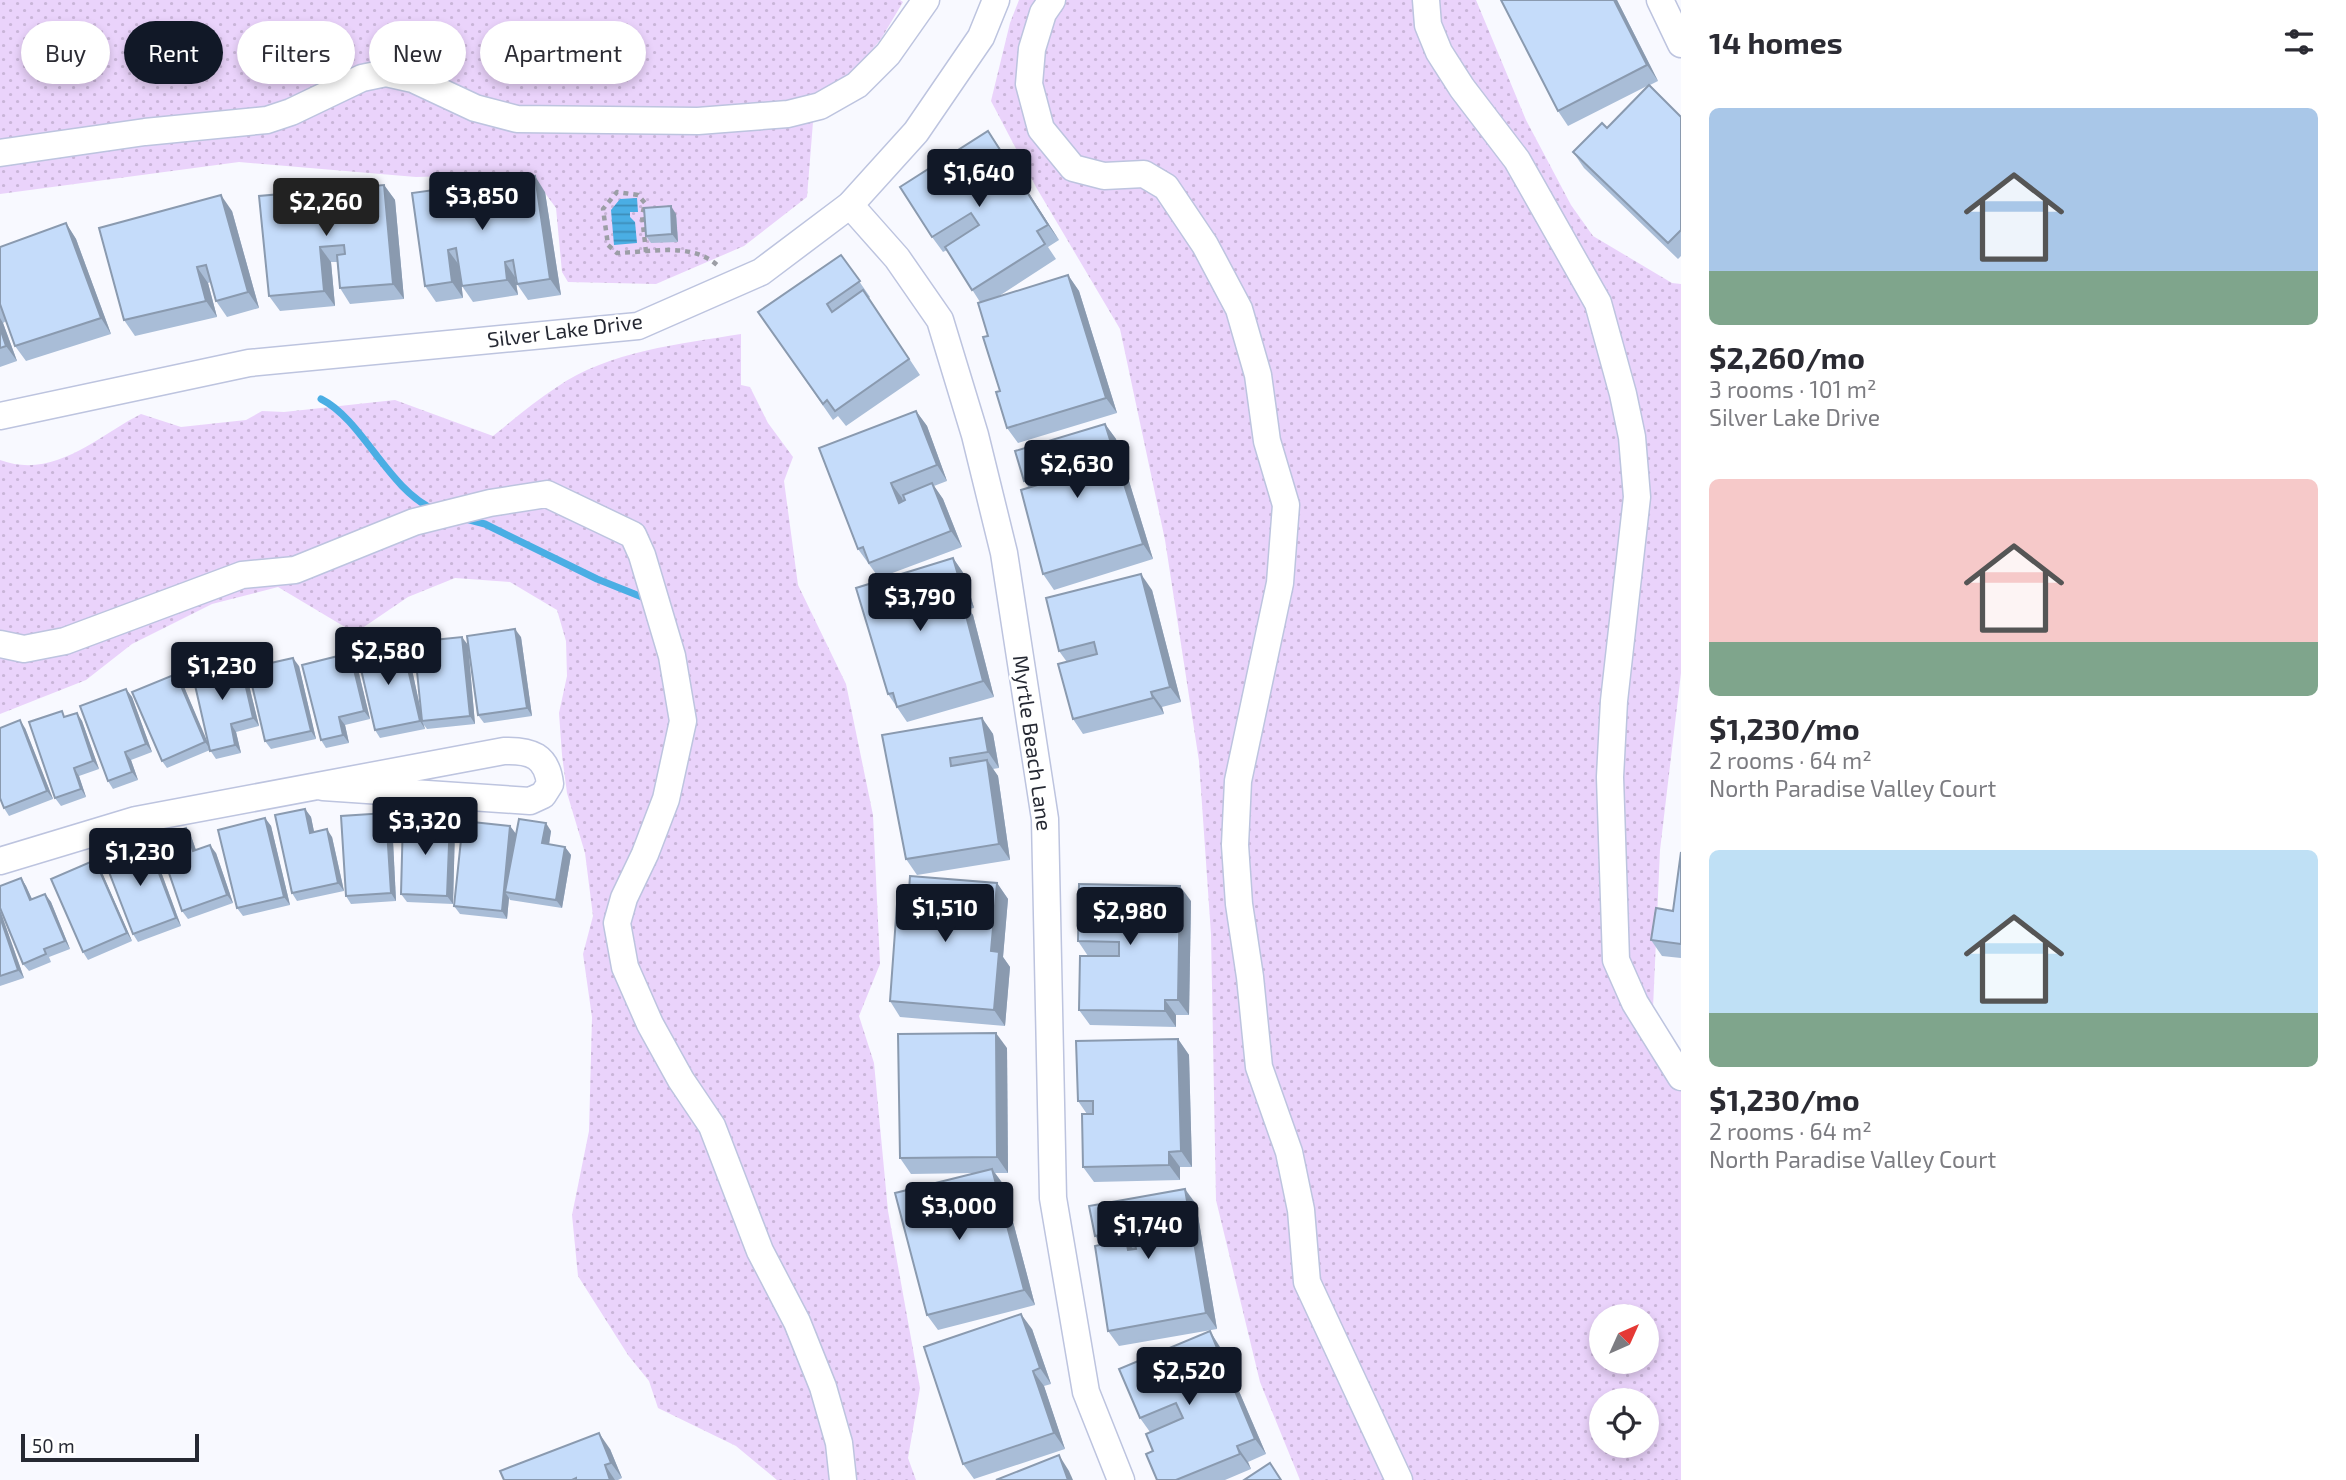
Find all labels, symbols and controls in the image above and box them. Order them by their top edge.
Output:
chip: Buy [21,21,110,84]
chip: Rent [124,21,223,84]
chip: Filters [237,21,355,84]
chip: New [369,21,466,84]
chip: Apartment [480,21,646,84]
icon: filters [2280,23,2318,61]
text: 14 homes [1709,24,1843,60]
pin: $1,640 [922,150,1036,209]
icon: home [1951,154,2077,280]
text: $1,640 [943,158,1015,186]
pin: $3,850 [425,173,539,232]
pin: $2,260 [269,178,383,238]
text: $3,850 [445,181,519,209]
text: $2,260 [289,187,363,215]
street label: Silver Lake Drive [486,308,644,351]
text: $2,260/mo [1709,339,1865,375]
text: 3 rooms · 101 m² [1709,375,1876,403]
text: Silver Lake Drive [1709,403,1880,431]
pin: $2,630 [1020,440,1134,500]
text: $2,630 [1040,449,1114,477]
icon: home [1951,525,2077,651]
pin: $3,790 [863,574,977,633]
text: $3,790 [884,582,956,610]
pin: $2,580 [331,628,445,687]
text: $2,580 [351,636,425,664]
pin: $1,230 [165,642,279,702]
text: $1,230 [187,651,257,679]
street label: Myrtle Beach Lane [1009,653,1058,832]
text: $1,230/mo [1709,710,1860,746]
text: 2 rooms · 64 m² [1709,746,1872,774]
text: North Paradise Valley Court [1709,774,1996,802]
pin: $3,320 [368,798,482,857]
text: $3,320 [389,806,461,834]
pin: $1,230 [83,828,197,888]
text: $1,230 [105,837,175,865]
pin: $1,510 [888,884,1002,944]
pin: $2,980 [1073,888,1187,947]
text: $1,510 [912,893,978,921]
text: $2,980 [1093,896,1167,924]
icon: home [1951,896,2077,1022]
text: $1,230/mo [1709,1081,1860,1117]
text: 2 rooms · 64 m² [1709,1117,1872,1145]
text: North Paradise Valley Court [1709,1145,1996,1173]
pin: $3,000 [902,1182,1016,1242]
text: $3,000 [921,1191,997,1219]
pin: $1,740 [1091,1202,1205,1261]
text: $1,740 [1113,1210,1183,1238]
north arrow [1589,1304,1659,1374]
map controls [1589,1304,1659,1458]
pin: $2,520 [1132,1348,1246,1407]
text: $2,520 [1153,1356,1225,1384]
button: locate [1589,1388,1659,1458]
scale bar [21,1431,200,1463]
text: 50 m [32,1434,75,1457]

